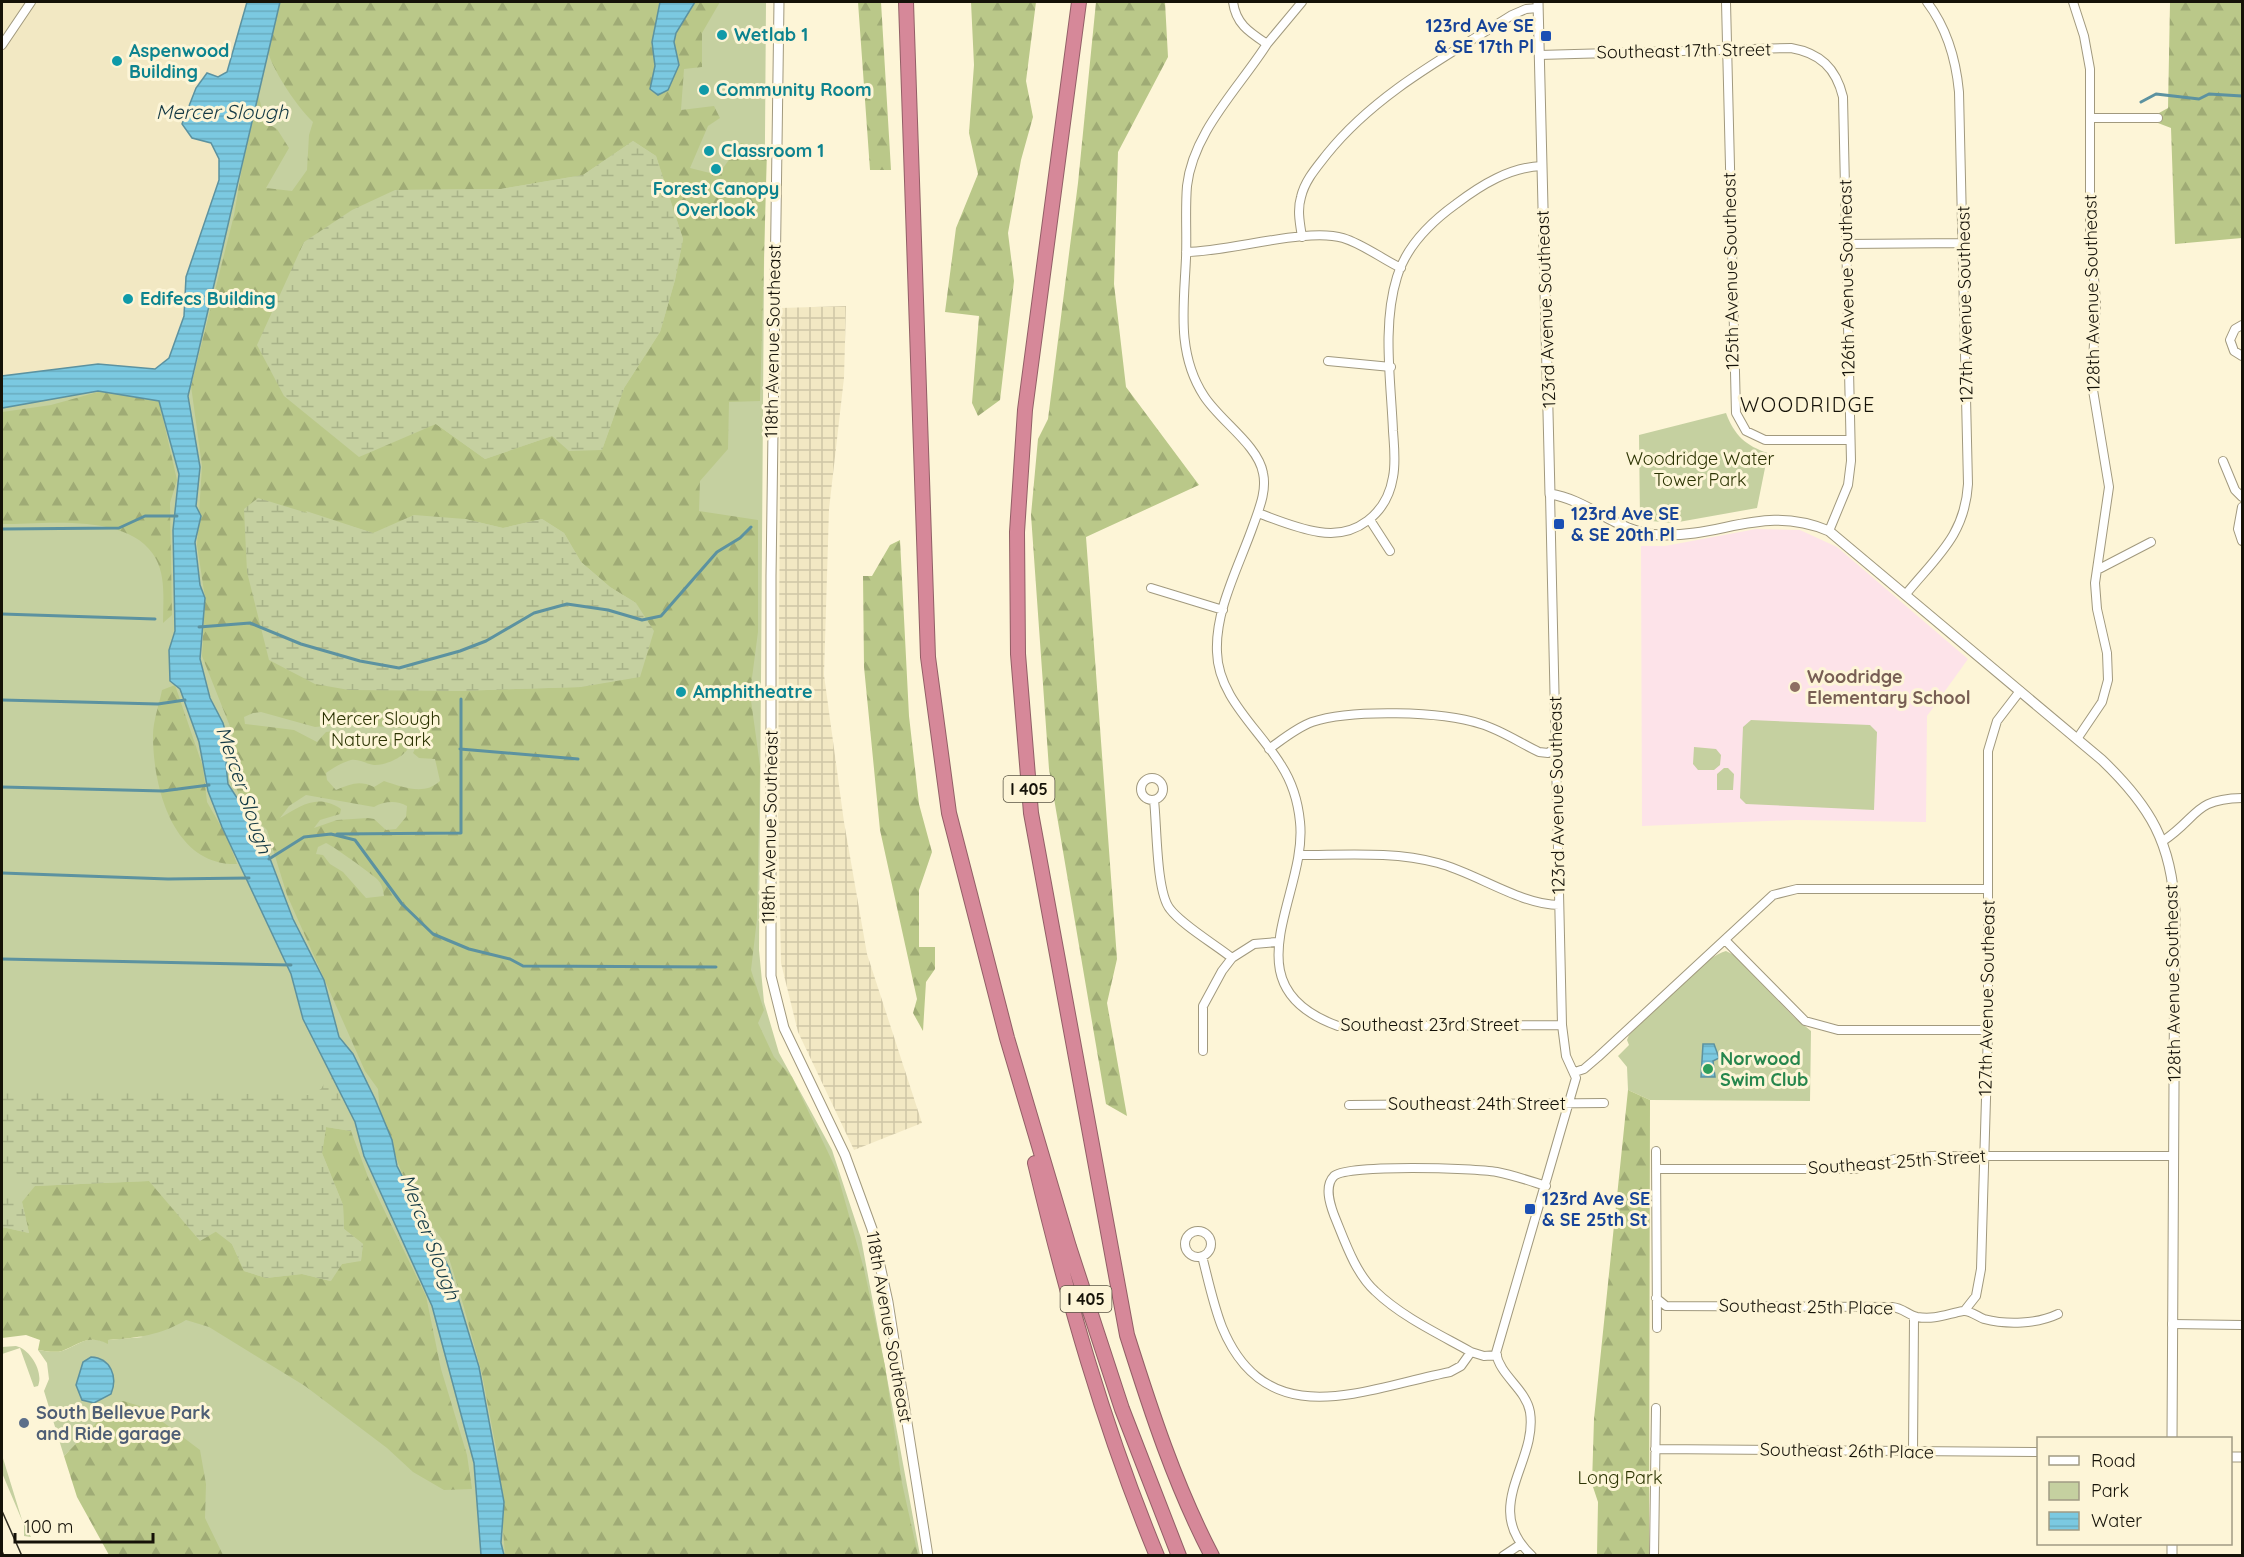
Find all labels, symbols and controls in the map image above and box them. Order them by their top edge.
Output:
place label: 123rd Ave SE & SE 17th Pl [1426,14,1534,58]
place label: Wetlab 1 [734,23,808,46]
marker: Wetlab 1 [715,28,729,42]
marker: 123rd Ave SE & SE 17th Pl [1539,29,1553,43]
street label: Southeast 17th Street [1597,37,1771,64]
place label: Aspenwood Building [129,39,229,83]
marker: Aspenwood Building [110,54,124,68]
place label: Community Room [716,78,872,101]
marker: Community Room [697,83,711,97]
water label: Mercer Slough [156,99,289,124]
place label: Classroom 1 [721,139,824,162]
marker: Classroom 1 [702,144,716,158]
marker: Forest Canopy Overlook [709,162,723,176]
street label: 125th Avenue Southeast [1717,172,1744,370]
place label: Forest Canopy Overlook [653,177,779,221]
street label: 126th Avenue Southeast [1833,179,1860,377]
street label: 128th Avenue Southeast [2078,194,2105,392]
street label: 127th Avenue Southeast [1951,206,1978,402]
street label: 123rd Avenue Southeast [1531,210,1560,408]
street label: 118th Avenue Southeast [759,244,786,438]
place label: Edifecs Building [140,287,276,310]
marker: Edifecs Building [121,292,135,306]
district label: WOODRIDGE [1740,392,1876,417]
park label: Woodridge Water Tower Park [1626,447,1774,491]
place label: 123rd Ave SE & SE 20th Pl [1571,502,1679,546]
marker: 123rd Ave SE & SE 20th Pl [1552,517,1566,531]
place label: Woodridge Elementary School [1807,665,1971,709]
place label: Amphitheatre [693,680,813,703]
marker: Woodridge Elementary School [1788,680,1802,694]
marker: Amphitheatre [674,685,688,699]
street label: 123rd Avenue Southeast [1543,696,1570,894]
park label: Mercer Slough Nature Park [321,707,441,751]
water label: Mercer Slough [211,723,278,857]
street label: 118th Avenue Southeast [756,730,783,924]
road number: I 405 [1004,776,1054,802]
street label: 128th Avenue Southeast [2159,884,2186,1082]
street label: 127th Avenue Southeast [1973,900,2000,1096]
street label: Southeast 23rd Street [1340,1013,1520,1036]
place label: Norwood Swim Club [1720,1047,1808,1091]
marker: Norwood Swim Club [1701,1062,1715,1076]
street label: Southeast 24th Street [1388,1092,1566,1115]
street label: Southeast 25th Street [1807,1144,1987,1179]
water label: Mercer Slough [395,1170,466,1304]
place label: 123rd Ave SE & SE 25th St [1542,1187,1650,1231]
marker: 123rd Ave SE & SE 25th St [1523,1202,1537,1216]
street label: 118th Avenue Southeast [861,1229,918,1424]
road number: I 405 [1060,1286,1112,1312]
street label: Southeast 25th Place [1719,1293,1893,1320]
place label: South Bellevue Park and Ride garage [36,1401,210,1445]
marker: South Bellevue Park and Ride garage [17,1416,31,1430]
street label: Southeast 26th Place [1760,1437,1934,1464]
legend [2037,1437,2232,1545]
text: Road [2091,1449,2136,1472]
park label: Long Park [1577,1466,1663,1489]
text: Park [2091,1479,2129,1502]
scale bar [15,1506,153,1544]
text: Water [2091,1509,2142,1532]
text: 100 m [24,1515,73,1538]

